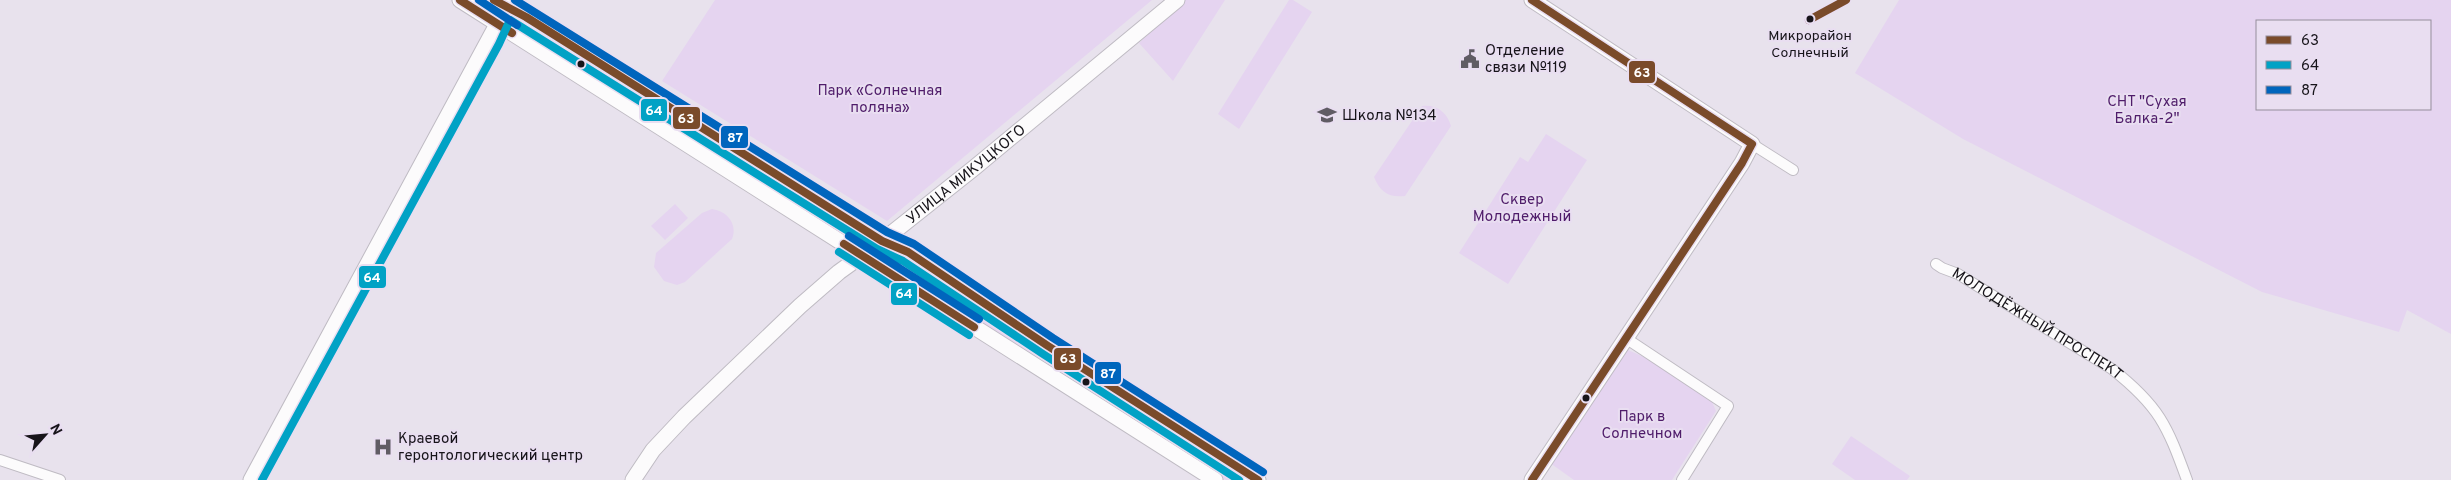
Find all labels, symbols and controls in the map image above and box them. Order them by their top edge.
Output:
marker: Микрорайон Солнечный [1805,14,1815,24]
legend [2256,20,2431,110]
place label: Микрорайон Солнечный [1768,28,1852,62]
text: 63 [2301,32,2319,51]
place label: Отделение связи №119 [1485,42,1567,78]
public building icon: Отделение связи №119 [1459,48,1481,70]
text: 64 [2301,57,2319,76]
unlabelled marker [576,59,586,69]
line badge: 63 [1628,60,1656,84]
text: 63 [1634,65,1651,82]
park label: Парк «Солнечная поляна» [818,82,942,118]
text: 87 [2301,82,2318,101]
park label: СНТ "Сухая Балка-2" [2107,93,2187,129]
line badge: 64 [640,98,668,122]
text: 64 [645,103,663,120]
school or university icon: Школа №134 [1316,104,1338,126]
line badge: 63 [672,106,701,130]
place label: Школа №134 [1342,107,1437,126]
text: 63 [678,111,695,128]
street label: УЛИЦА МИКУЦКОГО [903,121,1030,229]
line badge: 87 [720,125,749,149]
text: 87 [727,130,743,147]
park label: Сквер Молодежный [1473,191,1571,227]
street label: МОЛОДЁЖНЫЙ ПРОСПЕКТ [1948,264,2126,385]
line badge: 64 [358,265,387,289]
text: 64 [363,270,381,287]
line badge: 64 [890,282,918,306]
text: 64 [895,286,913,303]
line badge: 63 [1053,347,1082,371]
text: 63 [1060,351,1077,368]
line badge: 87 [1094,361,1122,385]
text: 87 [1100,366,1116,383]
unlabelled marker [1081,377,1091,387]
unlabelled marker [1581,393,1591,403]
park label: Парк в Солнечном [1602,408,1682,444]
north arrow [20,410,70,460]
text: N [45,421,65,438]
place label: Краевой геронтологический центр [398,430,583,466]
hospital icon: Краевой геронтологический центр [372,436,394,458]

